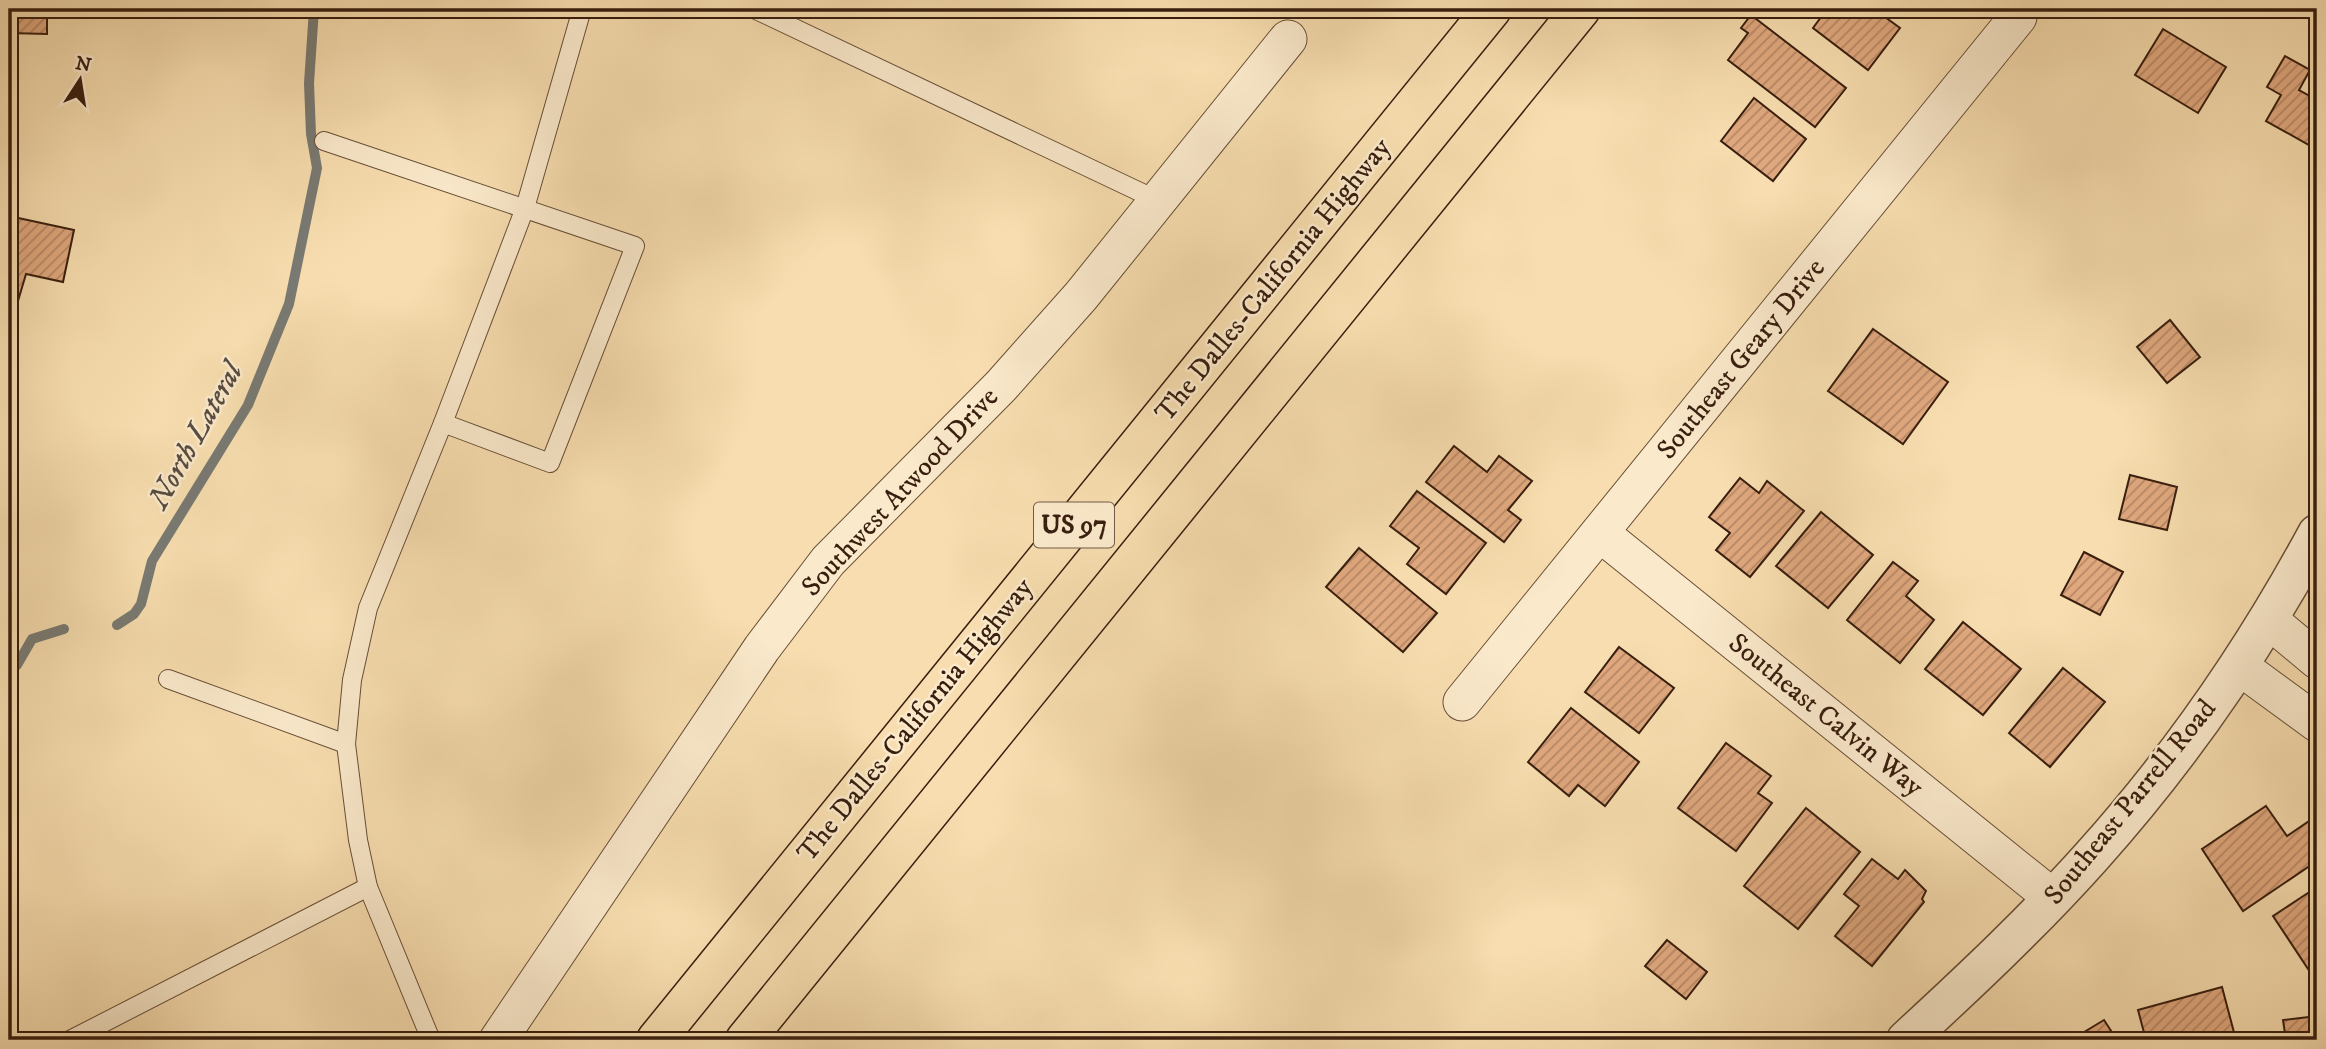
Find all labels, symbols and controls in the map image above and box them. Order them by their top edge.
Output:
north arrow [46,46,116,116]
text: N [73,52,94,78]
street label: The Dalles-California Highway [1148,130,1399,429]
street label: Southeast Geary Drive [1649,251,1833,467]
water label: North Lateral [140,354,253,517]
street label: Southwest Atwood Drive [794,380,1006,604]
road number: US 97 [1034,503,1114,548]
street label: The Dalles-California Highway [790,570,1041,869]
street label: Southeast Calvin Way [1721,626,1931,805]
street label: Southeast Parrell Road [2036,692,2224,912]

